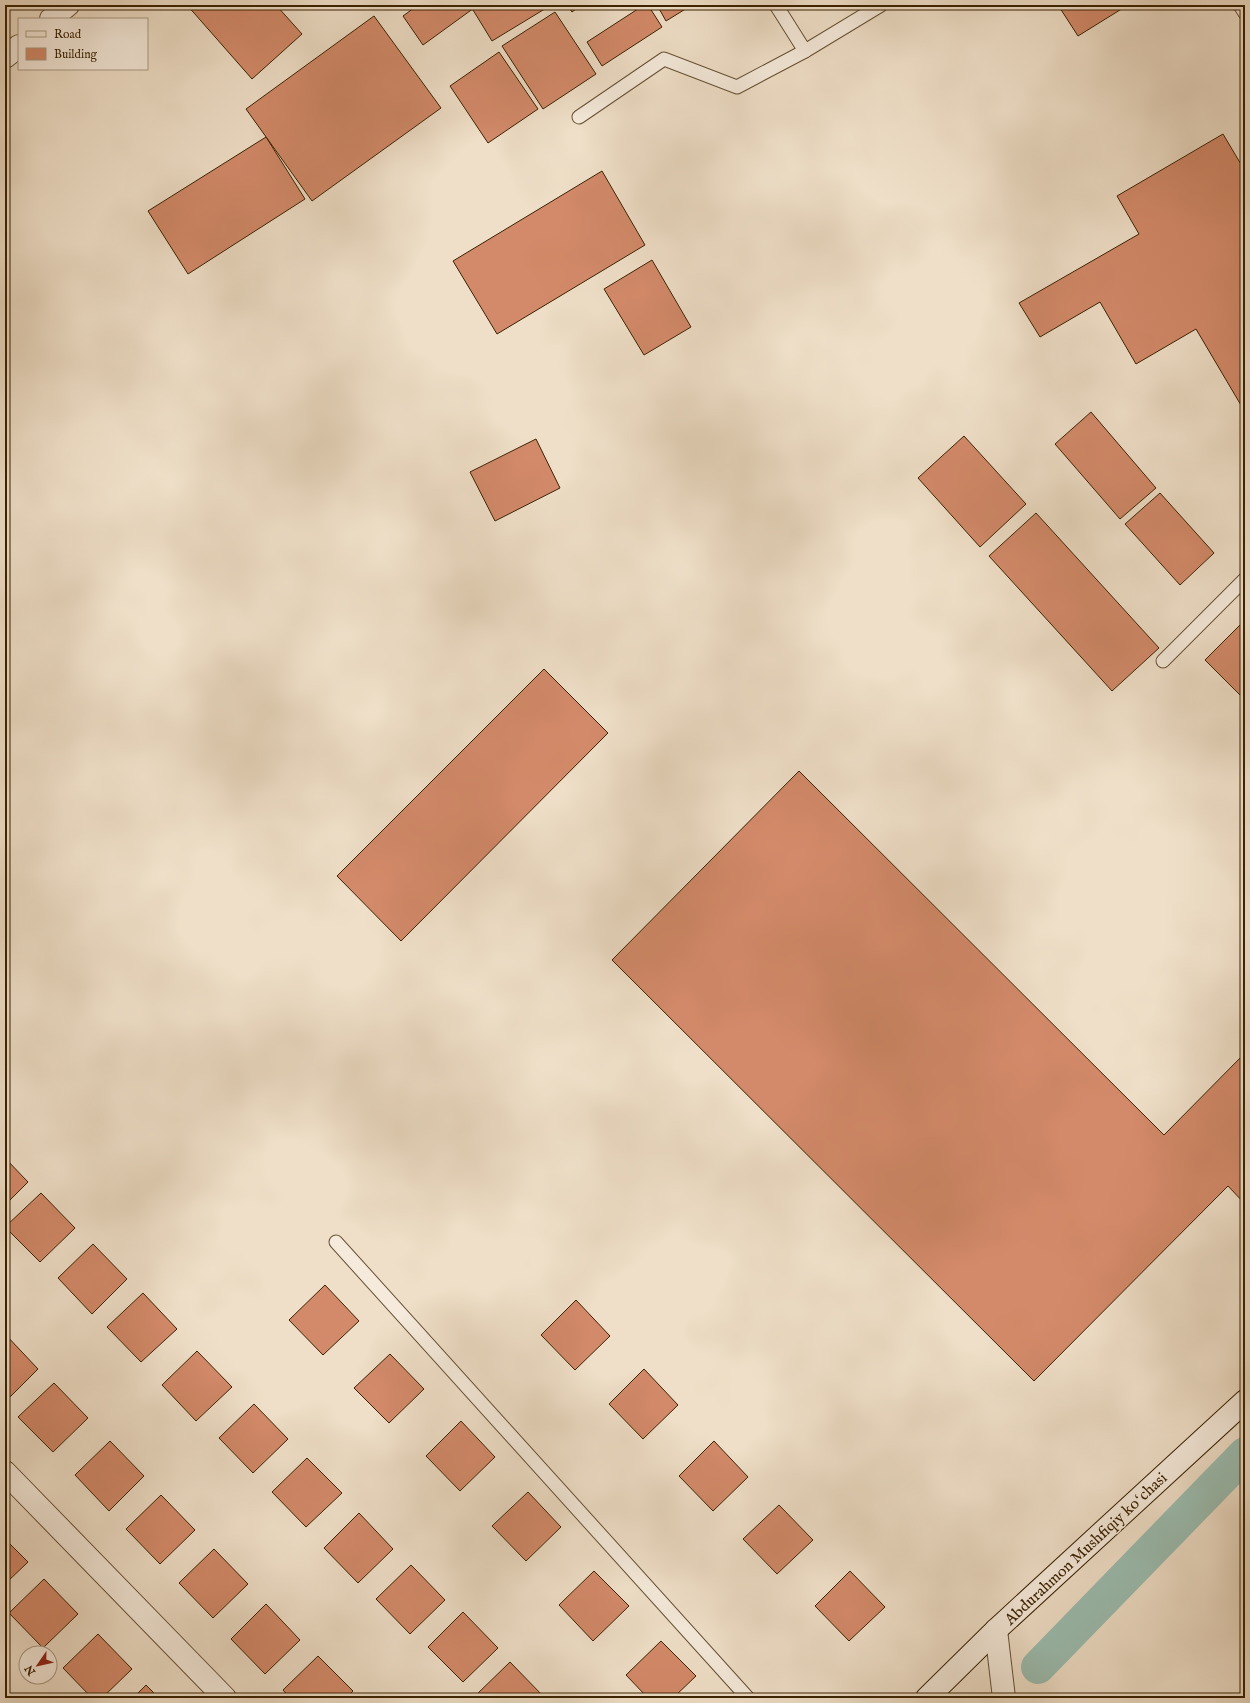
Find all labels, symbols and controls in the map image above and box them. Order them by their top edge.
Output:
legend [18,18,148,70]
text: Road [54,27,82,42]
text: Building [54,47,98,62]
street label: Abdurahmon Mushfiqiy koʻchasi [1000,1469,1172,1631]
north arrow [18,1645,58,1685]
text: N [22,1662,40,1679]

